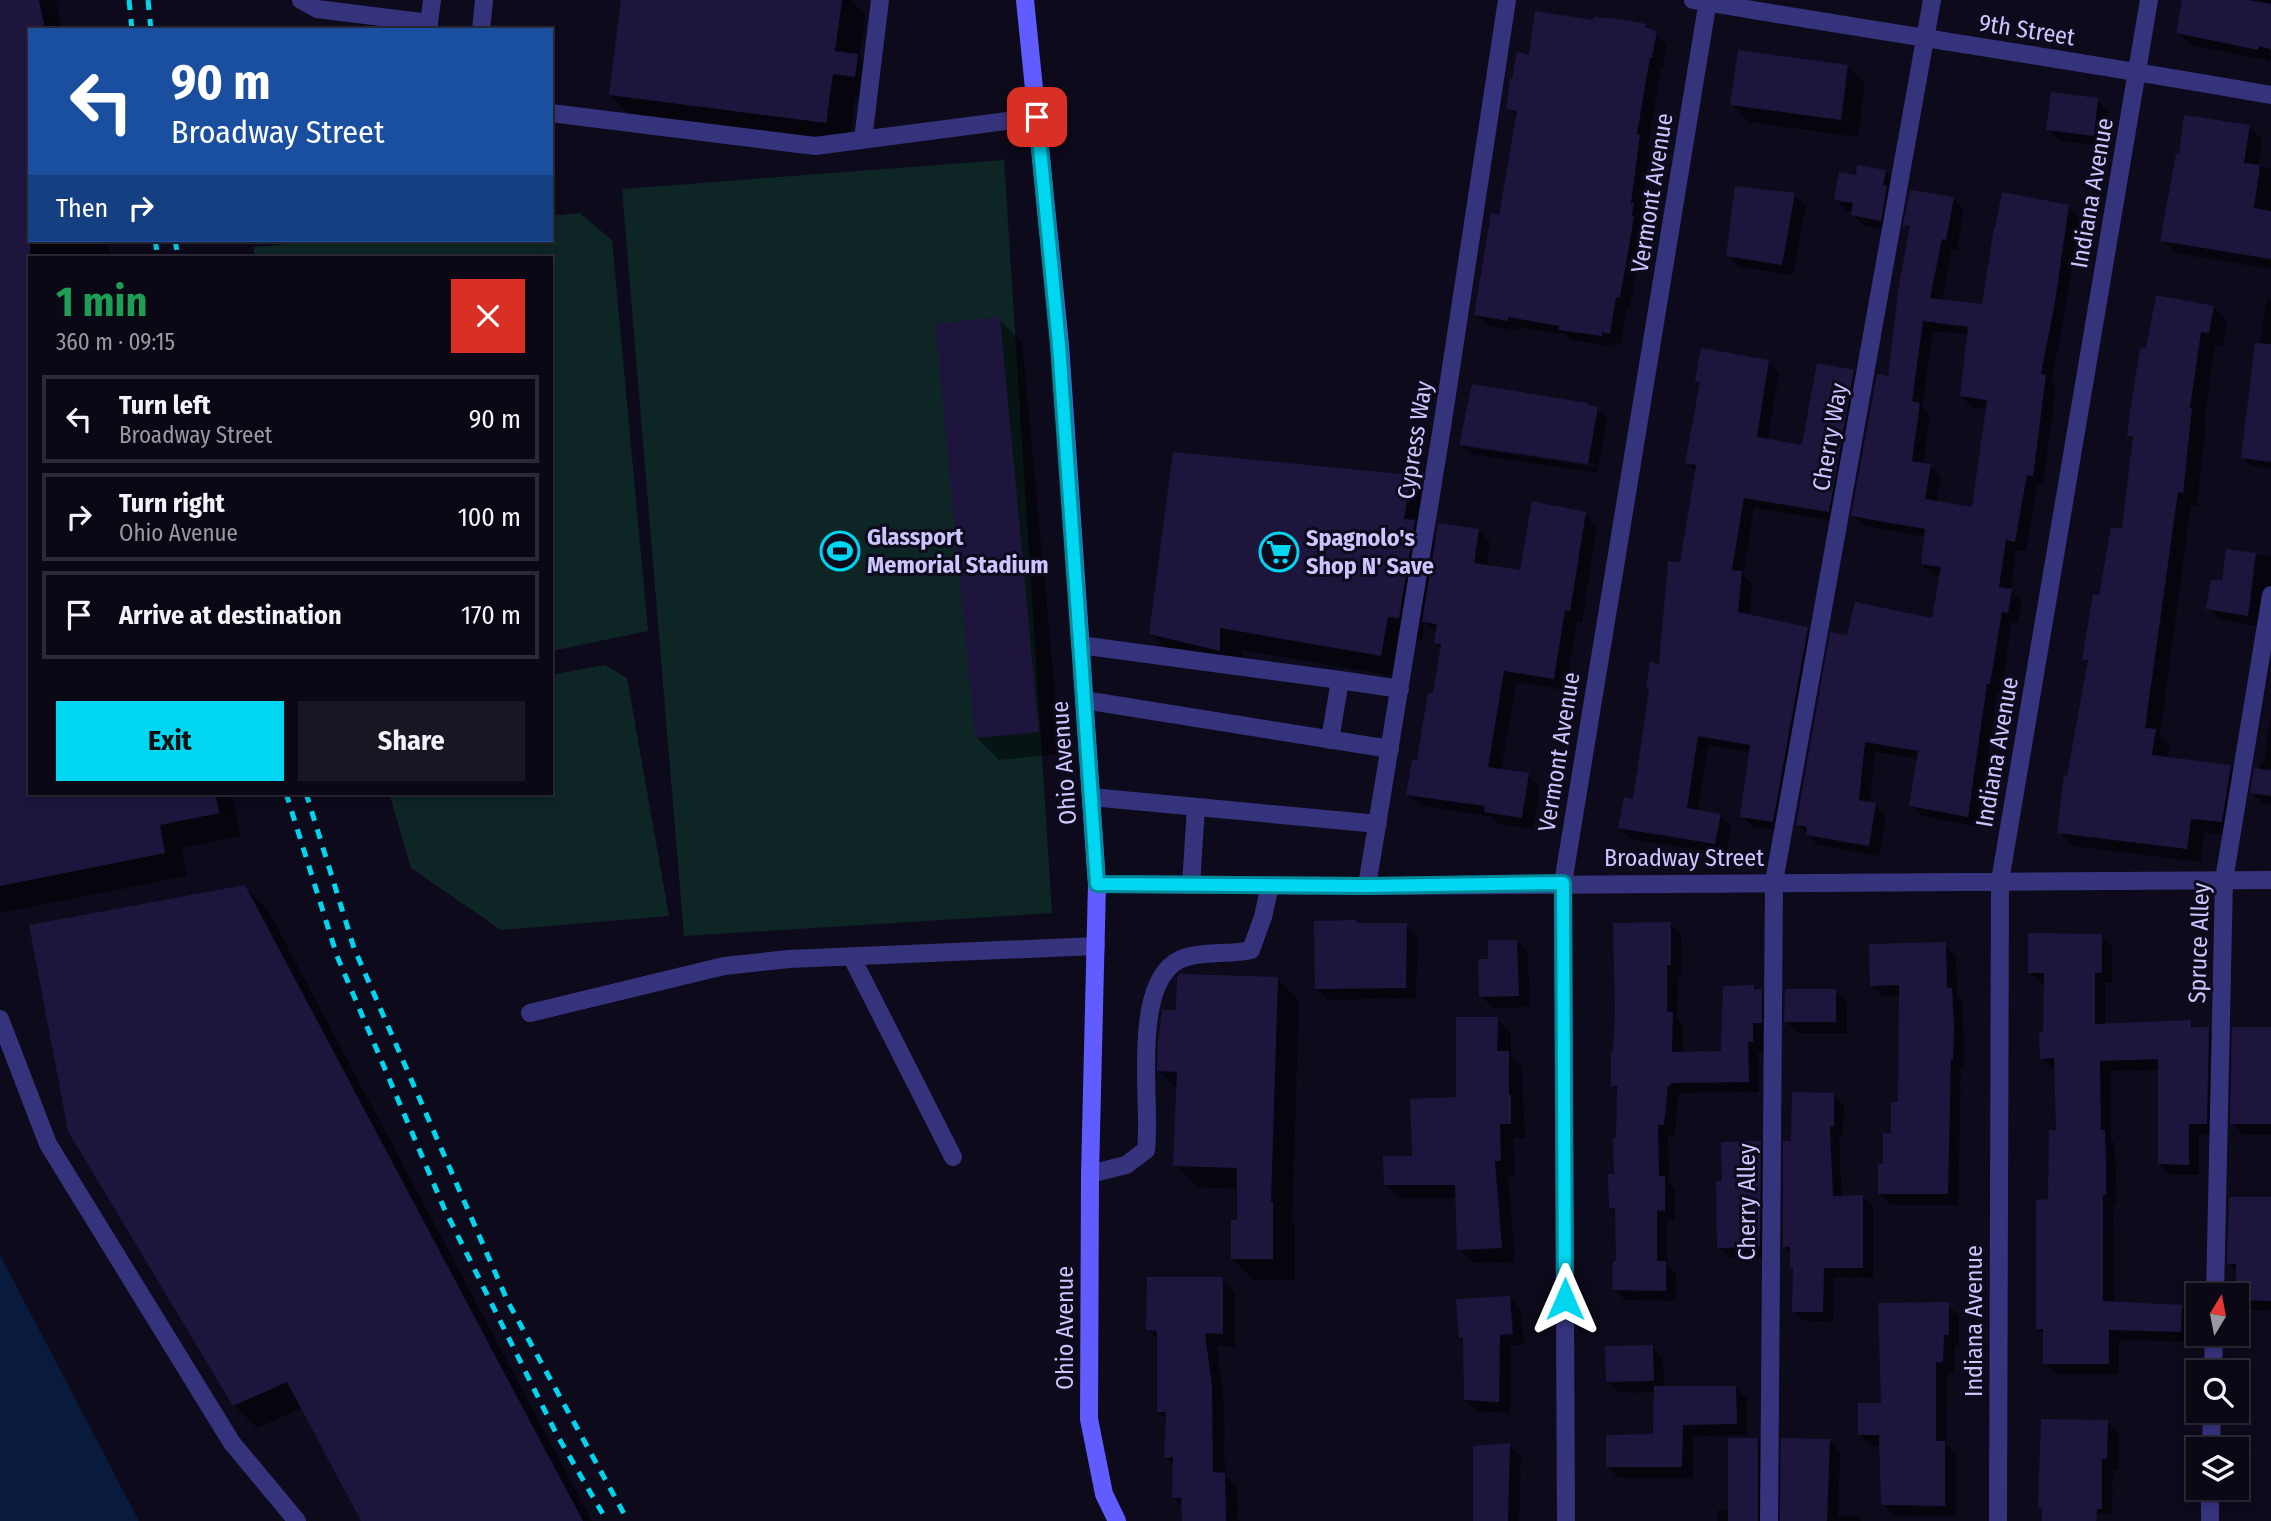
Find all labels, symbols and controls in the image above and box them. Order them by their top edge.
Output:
street label: 9th Street [1977,9,2077,51]
text: 90 m [171,53,271,112]
icon: left [56,56,147,147]
pin [1007,87,1067,147]
icon: arrive [1018,98,1056,136]
street label: Vermont Avenue [1626,111,1678,275]
text: Broadway Street [171,113,384,151]
street label: Indiana Avenue [2065,116,2119,270]
icon: right [122,189,160,227]
text: Then [56,193,108,224]
text: 1 min [56,277,147,327]
button: close [451,279,525,353]
text: 360 m · 09:15 [56,328,175,356]
street label: Cypress Way [1392,379,1438,501]
street label: Cherry Way [1807,381,1853,493]
text: Turn left [119,390,211,421]
icon: left [60,400,98,438]
text: 90 m [469,404,521,435]
text: Broadway Street [119,421,272,449]
text: Turn right [119,488,225,519]
icon: right [60,498,98,536]
text: 100 m [458,502,521,533]
text: Ohio Avenue [119,519,238,547]
place label: Glassport Memorial Stadium [867,523,1048,579]
place label: Spagnolo's Shop N' Save [1306,524,1434,580]
sports icon: Glassport Memorial Stadium [819,530,861,572]
supermarket icon: Spagnolo's Shop N' Save [1258,531,1300,573]
icon: arrive [60,596,98,634]
text: Arrive at destination [119,600,342,631]
text: 170 m [461,600,521,631]
street label: Vermont Avenue [1533,670,1585,834]
street label: Indiana Avenue [1970,675,2024,829]
street label: Ohio Avenue [1046,700,1082,826]
button: Exit [56,701,284,781]
button: Share [298,701,525,781]
street label: Broadway Street [1604,844,1764,872]
street label: Spruce Alley [2183,882,2215,1004]
street label: Cherry Alley [1733,1143,1761,1261]
street label: Indiana Avenue [1960,1245,1988,1397]
position arrow [1528,1262,1602,1336]
street label: Ohio Avenue [1051,1266,1079,1390]
north arrow [2186,1283,2249,1346]
map controls [2186,1283,2249,1500]
button: search [2186,1360,2249,1423]
button: layers [2186,1437,2249,1500]

